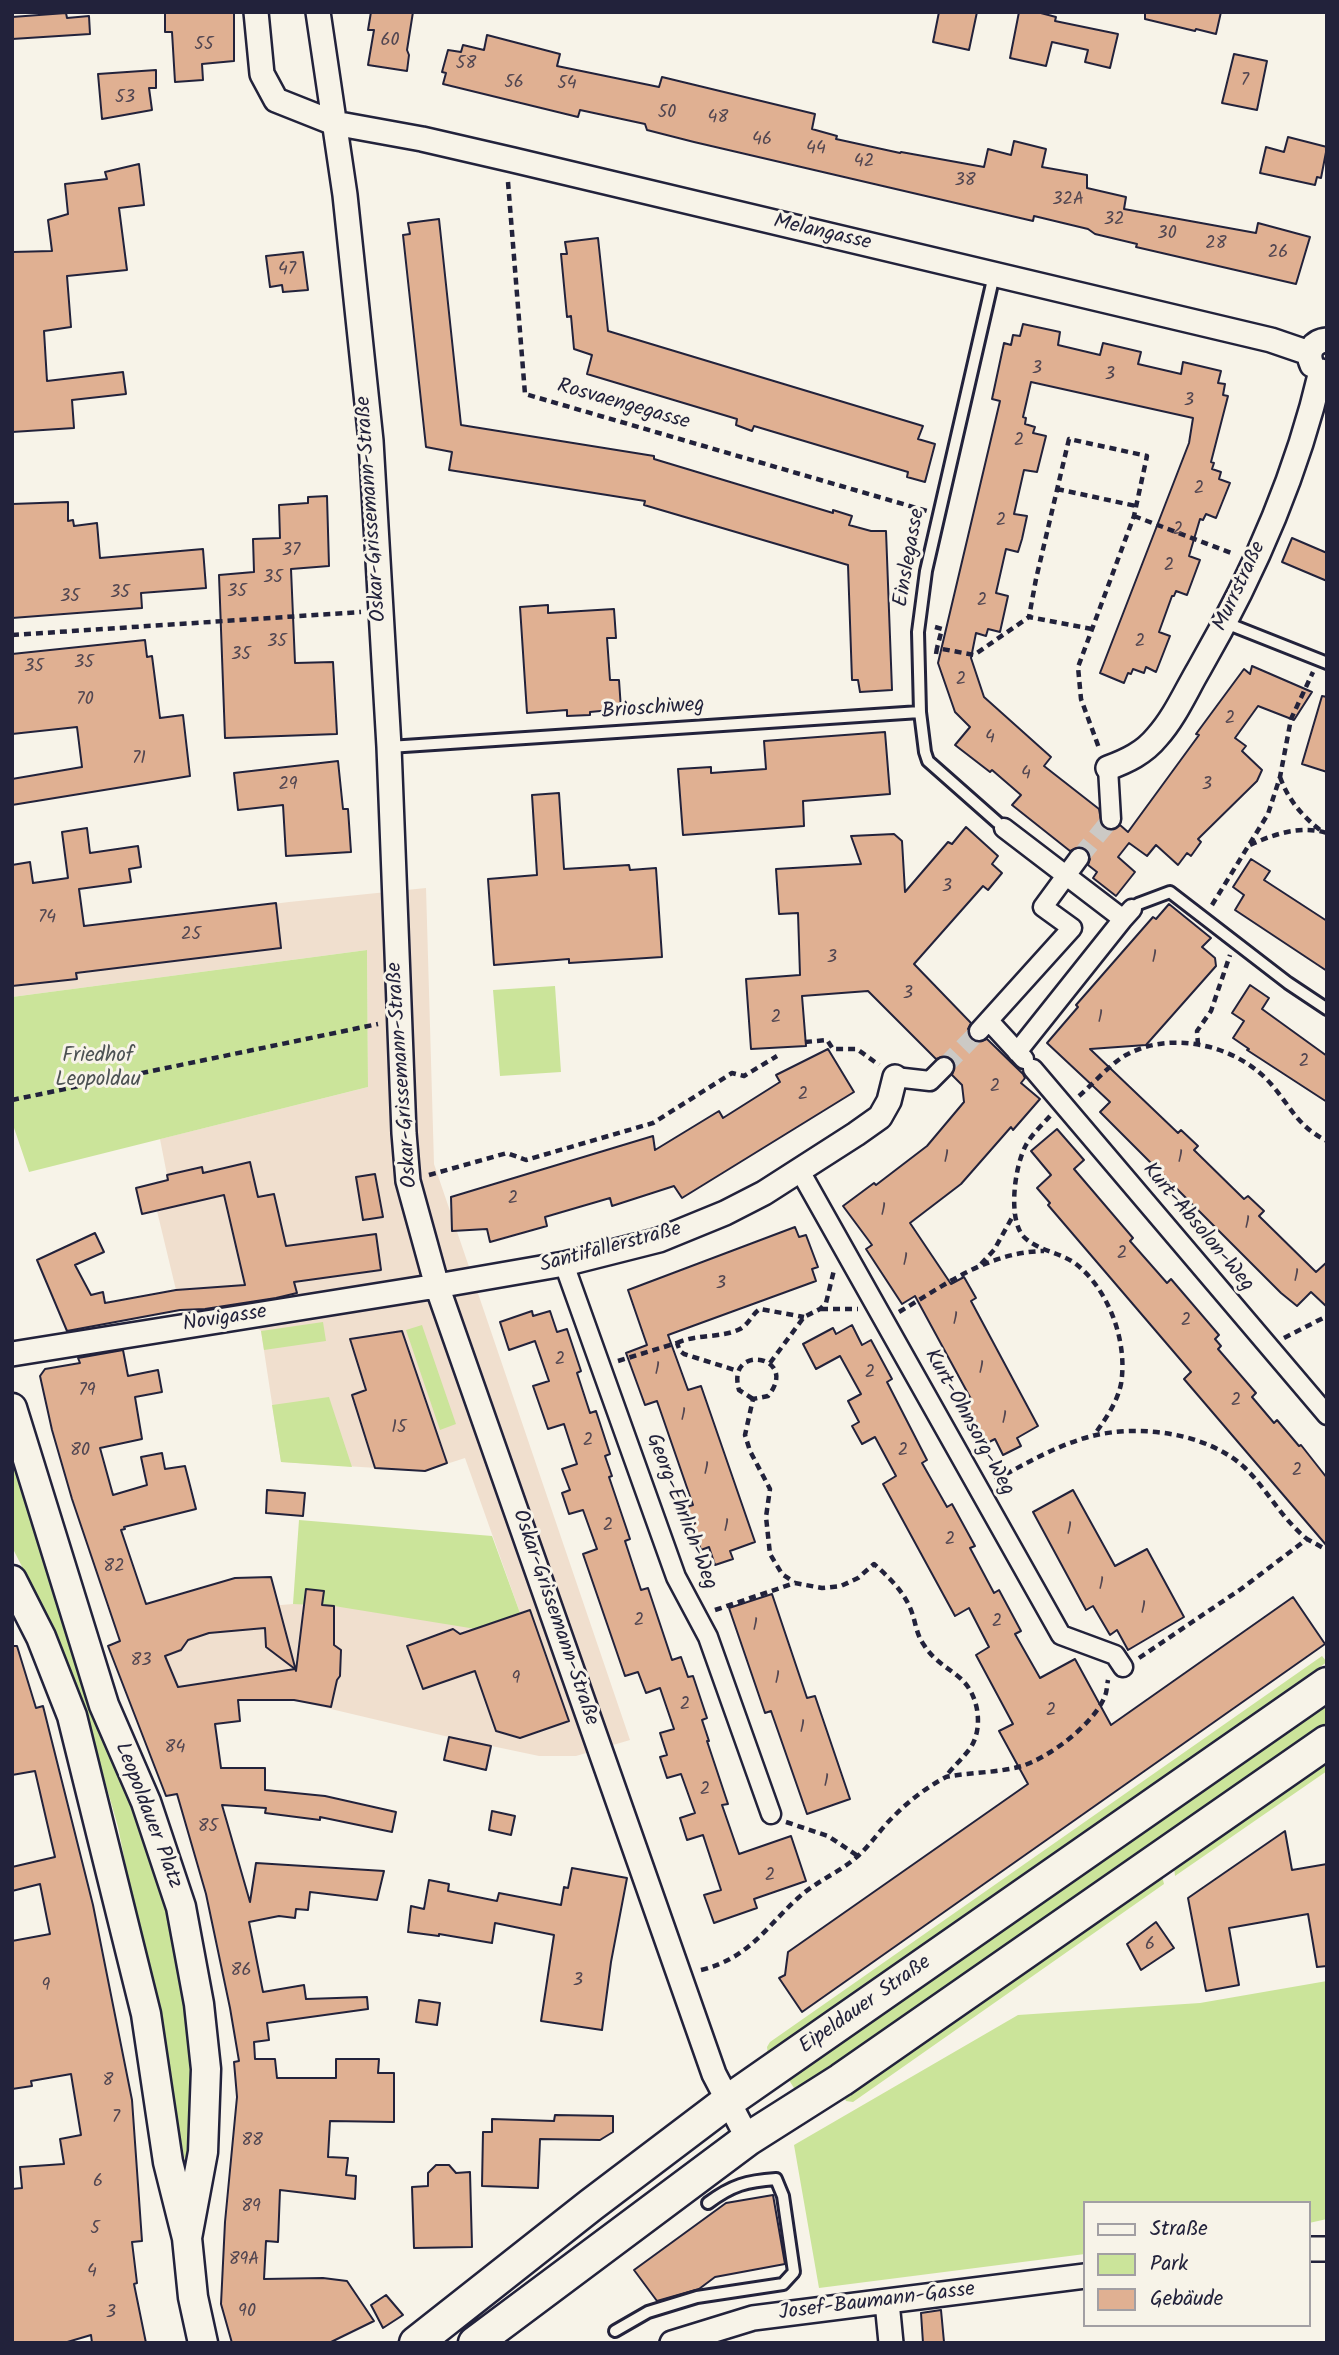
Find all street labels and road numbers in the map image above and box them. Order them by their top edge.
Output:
street label: Melangasse [771,211,873,257]
street label: Rosvaengegasse [554,375,692,437]
street label: Oskar-Grissemann-Straße [353,395,393,623]
street label: Einslegasse [890,507,932,609]
street label: Murrstraße [1209,538,1273,636]
street label: Brioschiweg [601,694,705,726]
street label: Oskar-Grissemann-Straße [384,961,424,1189]
street label: Kurt-Absolon-Weg [1136,1158,1258,1298]
street label: Santifallerstraße [538,1218,684,1280]
street label: Novigasse [181,1301,269,1339]
street label: Kurt-Ohnsorg-Weg [917,1345,1019,1501]
street label: Georg-Ehrlich-Weg [639,1430,721,1594]
street label: Oskar-Grissemann-Straße [505,1507,603,1729]
street label: Leopoldauer Platz [108,1740,186,1892]
street label: Eipeldauer Straße [795,1951,937,2061]
street label: Josef-Baumann-Gasse [778,2278,976,2328]

